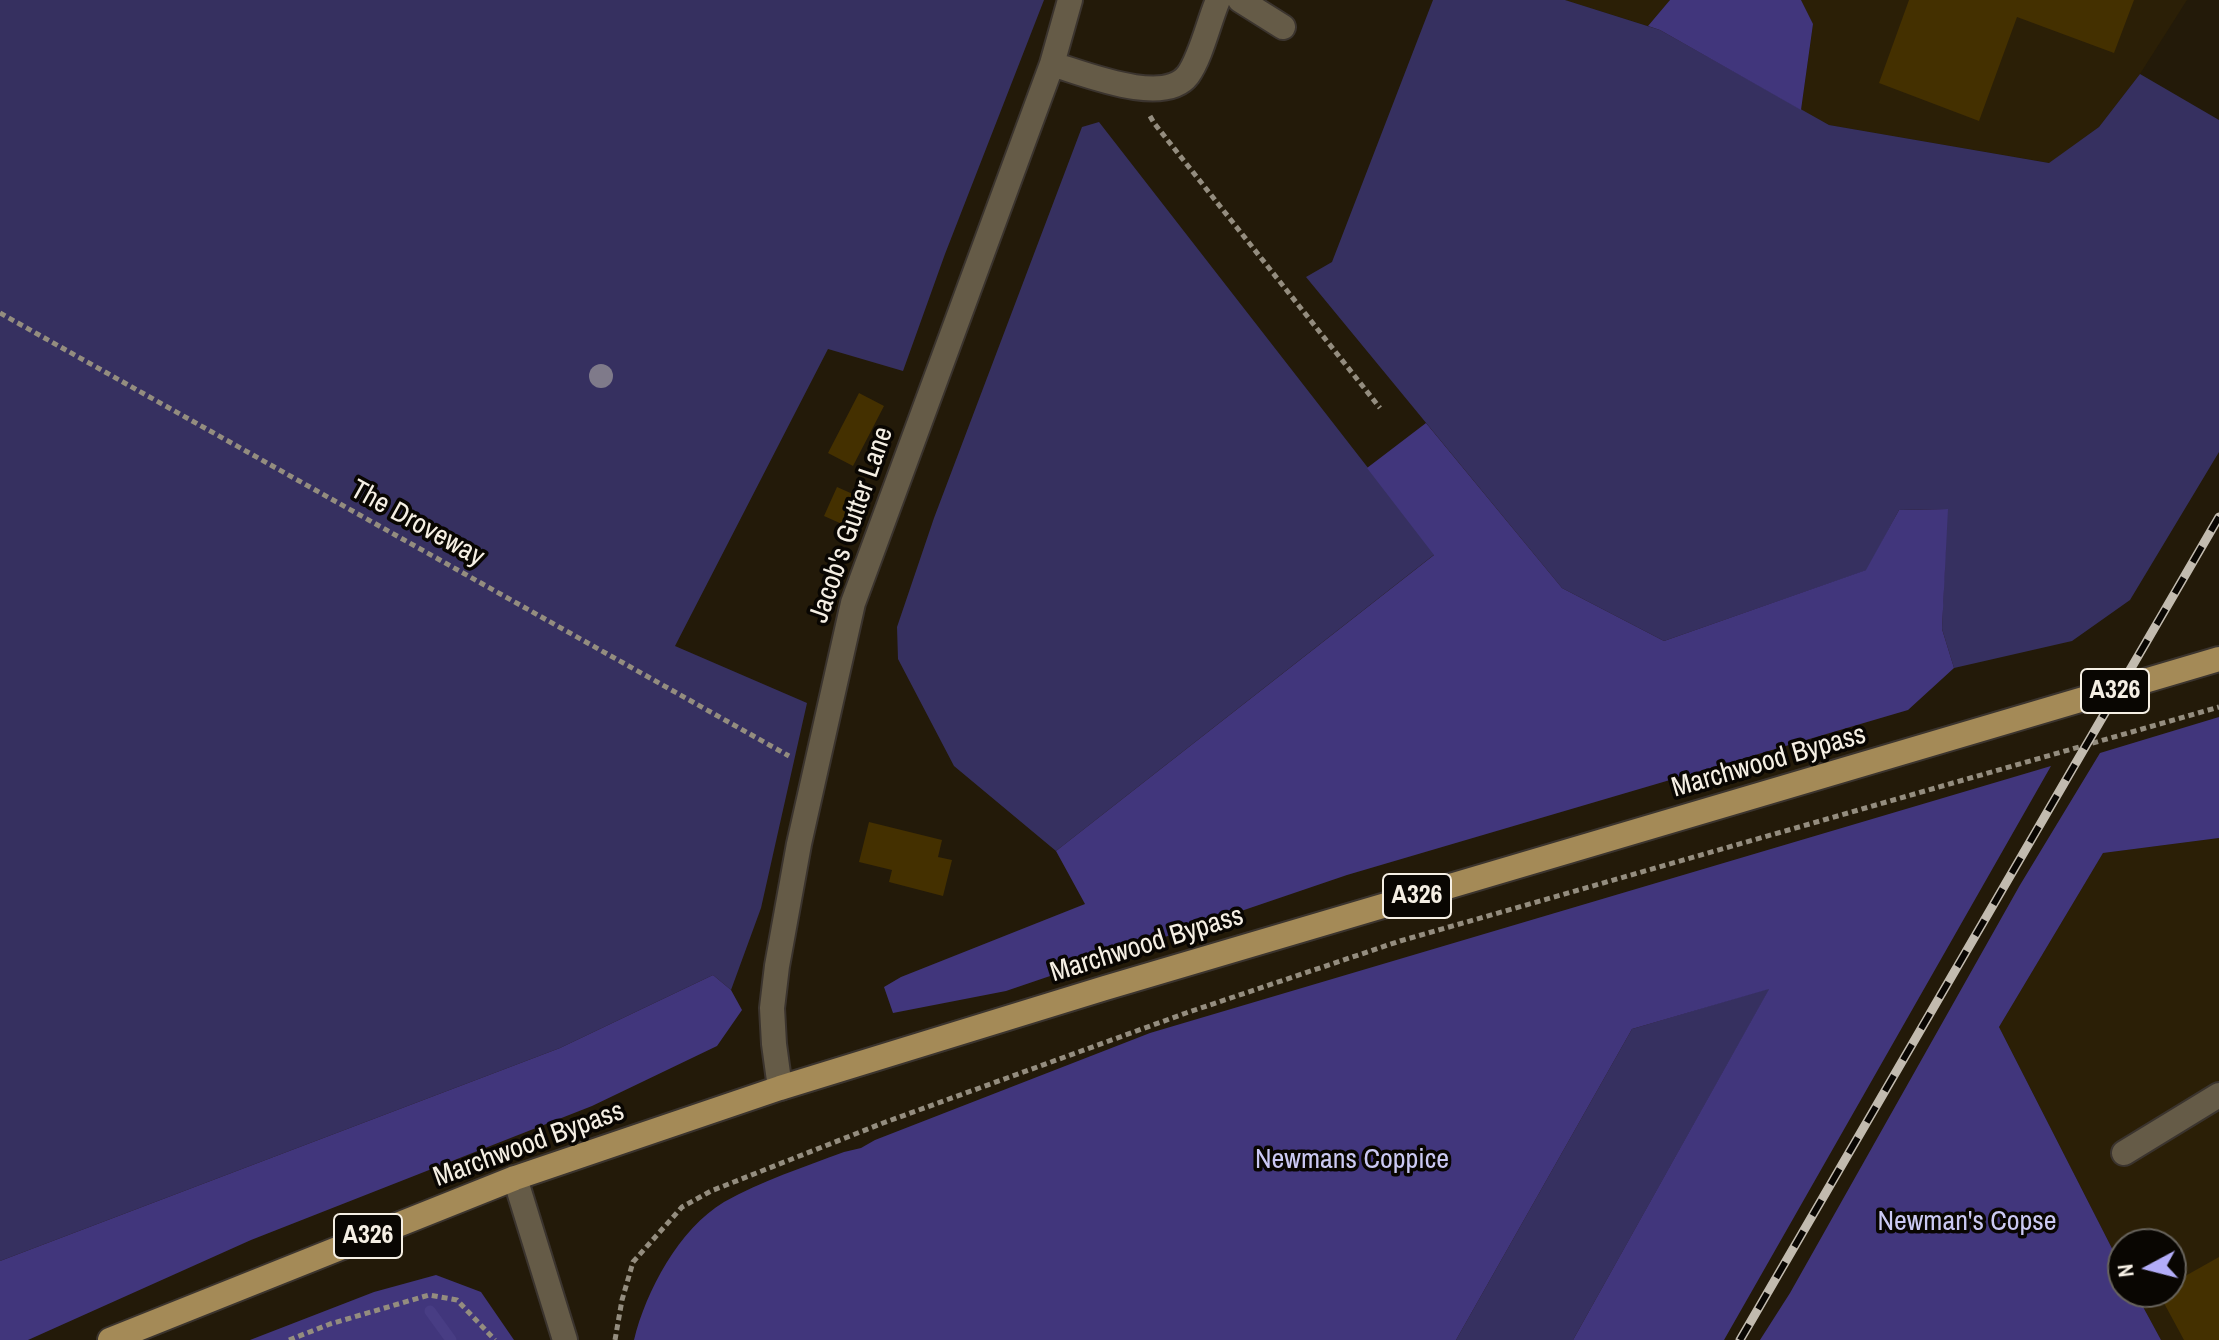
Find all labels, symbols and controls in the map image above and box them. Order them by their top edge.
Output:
street label: Jacob's Gutter Lane [803,423,901,627]
street label: The Droveway [344,473,490,575]
road number: A326 [2081,669,2149,713]
street label: Marchwood Bypass [1668,718,1870,806]
road number: A326 [1383,874,1451,918]
street label: Marchwood Bypass [1046,900,1248,990]
street label: Marchwood Bypass [429,1095,629,1195]
park label: Newmans Coppice [1255,1143,1449,1177]
park label: Newman's Copse [1877,1205,2057,1239]
road number: A326 [334,1214,402,1258]
north arrow [2107,1228,2187,1308]
text: N [2109,1262,2141,1279]

